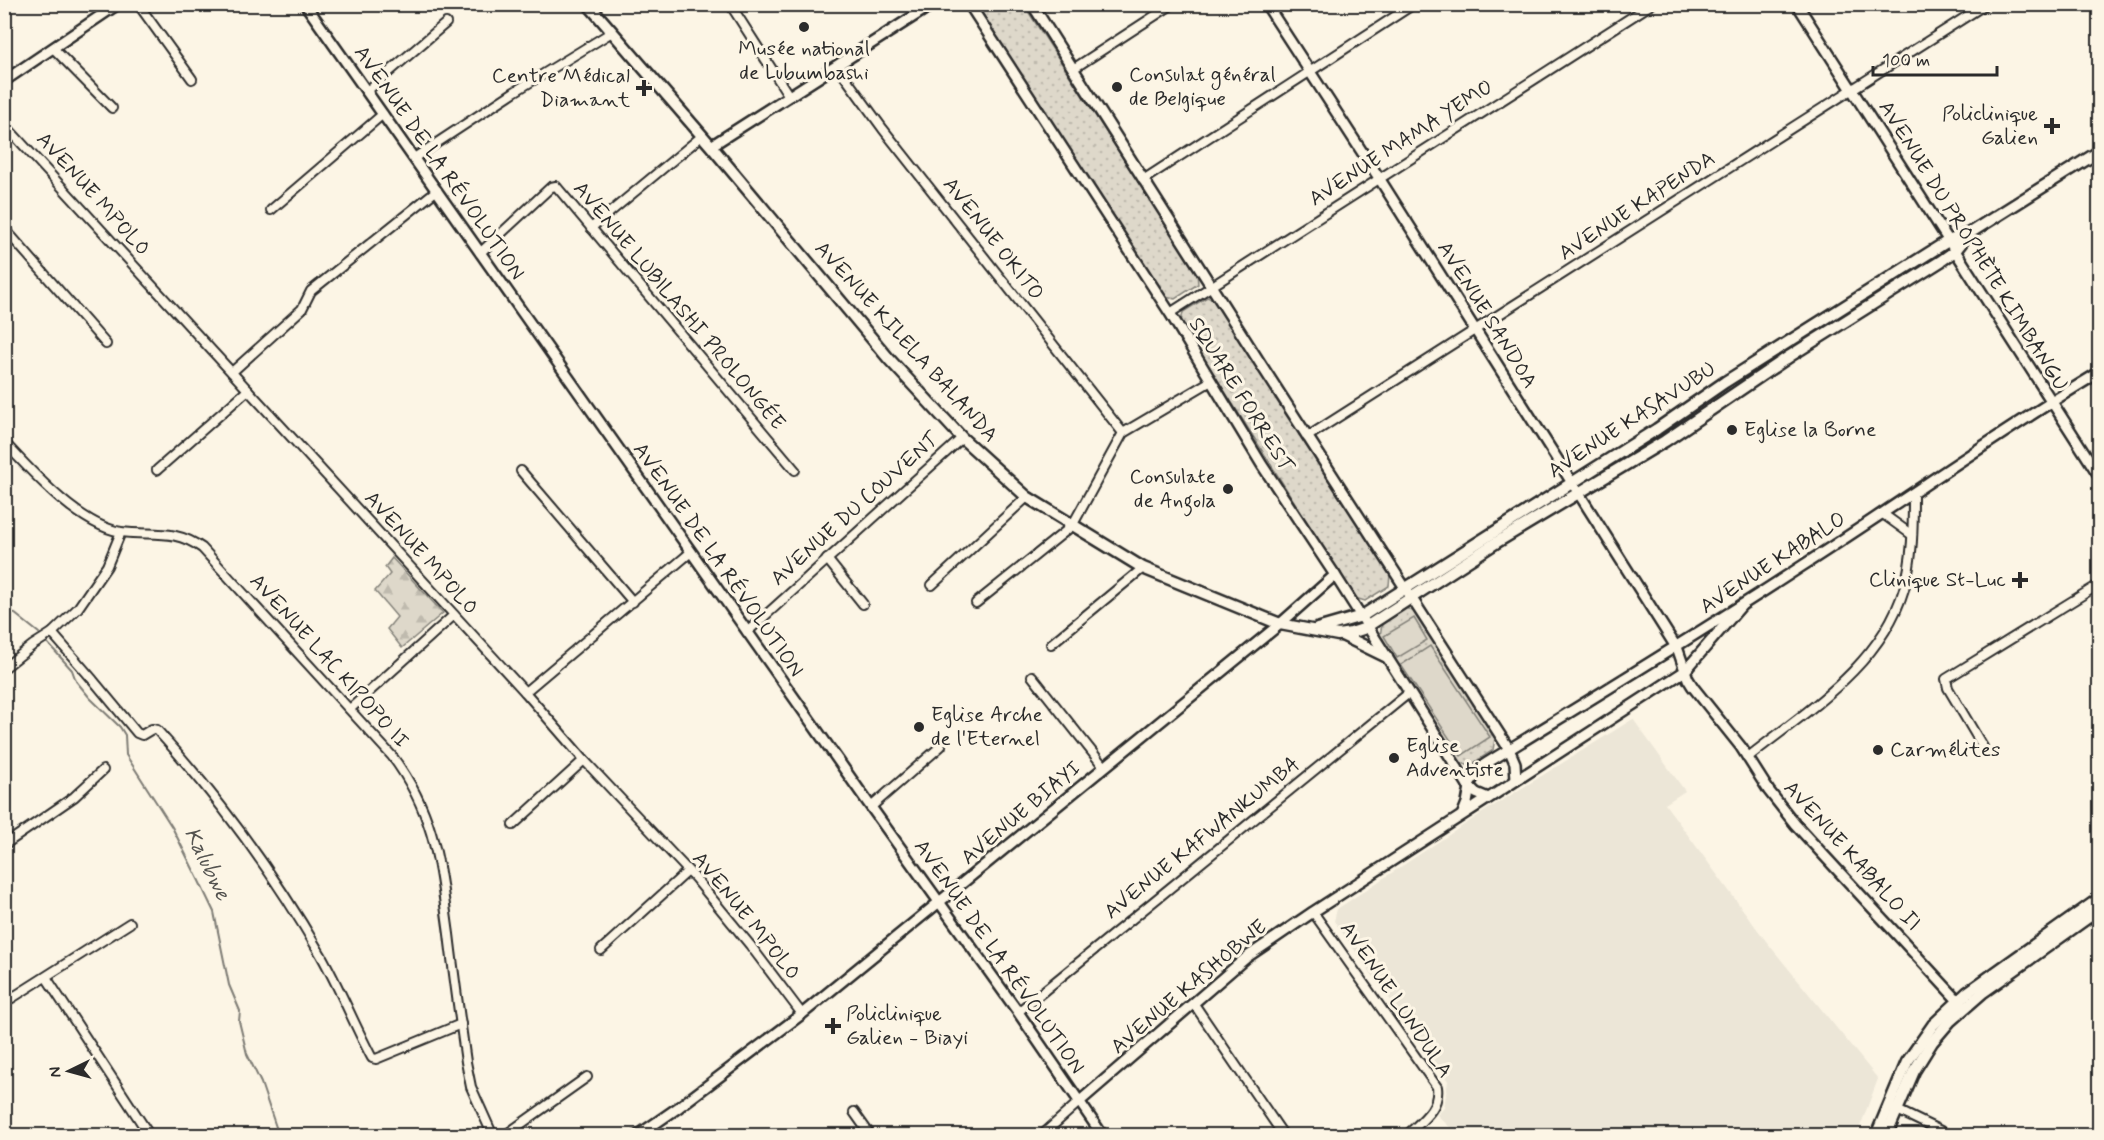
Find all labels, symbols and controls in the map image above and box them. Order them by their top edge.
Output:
marker: Musée national de Lubumbashi [797,20,811,34]
place label: Musée national de Lubumbashi [738,35,870,87]
scale bar [1873,39,1998,77]
street label: AVENUE DE LA RÉVOLUTION [347,40,531,286]
text: 100 m [1882,49,1930,73]
place label: Consulat général de Belgique [1129,61,1276,113]
place label: Centre Médical Diamant [492,62,631,114]
street label: AVENUE MAMA YEMO [1304,73,1498,213]
marker: Centre Médical Diamant [635,79,653,97]
marker: Consulat général de Belgique [1110,80,1124,94]
street label: AVENUE DU PROPHÈTE KIMBANGU [1872,95,2074,397]
place label: Policlinique Galien [1942,100,2038,152]
marker: Policlinique Galien [2043,117,2061,135]
street label: AVENUE MPOLO [30,126,156,262]
street label: AVENUE KAPENDA [1553,145,1721,267]
street label: AVENUE OKITO [936,172,1050,306]
street label: AVENUE LUBILASHI PROLONGÉE [567,176,791,436]
street label: AVENUE KILELA BALANDA [808,235,1004,449]
street label: AVENUE SANDOA [1430,236,1544,394]
street label: SQUARE FORREST [1182,312,1300,478]
street label: AVENUE KASAVUBU [1543,355,1721,485]
place label: Eglise la Borne [1744,416,1876,444]
marker: Eglise la Borne [1725,423,1739,437]
street label: AVENUE DU COUVENT [765,425,946,592]
street label: AVENUE DE LA RÉVOLUTION [626,437,810,683]
place label: Consulate de Angola [1130,463,1216,517]
marker: Consulate de Angola [1221,482,1235,496]
street label: AVENUE MPOLO [358,485,484,621]
street label: AVENUE KABALO [1695,505,1851,621]
place label: Clinique St-Luc [1869,566,2006,594]
street label: AVENUE LAC KIPOPO II [243,568,415,754]
marker: Clinique St-Luc [2011,571,2029,589]
place label: Eglise Arche de l'Eternel [931,701,1043,753]
marker: Eglise Arche de l'Eternel [912,720,926,734]
place label: Eglise Adventiste [1406,732,1504,784]
place label: Carmélites [1890,736,2000,764]
marker: Carmélites [1871,743,1885,757]
street label: AVENUE KAFWANKUMBA [1098,750,1306,926]
marker: Eglise Adventiste [1387,751,1401,765]
street label: AVENUE BIAYI [955,755,1087,871]
street label: AVENUE KABALO II [1777,775,1927,937]
water label: Kalubwe [177,823,237,906]
street label: AVENUE DE LA RÉVOLUTION [907,834,1091,1080]
street label: AVENUE MPOLO [686,846,806,986]
street label: AVENUE KASHOBWE [1105,913,1273,1061]
street label: AVENUE LUNDULA [1333,916,1459,1084]
place label: Policlinique Galien - Biayi [846,1000,968,1052]
marker: Policlinique Galien - Biayi [824,1017,842,1035]
north arrow [39,1041,99,1101]
text: N [45,1066,66,1078]

